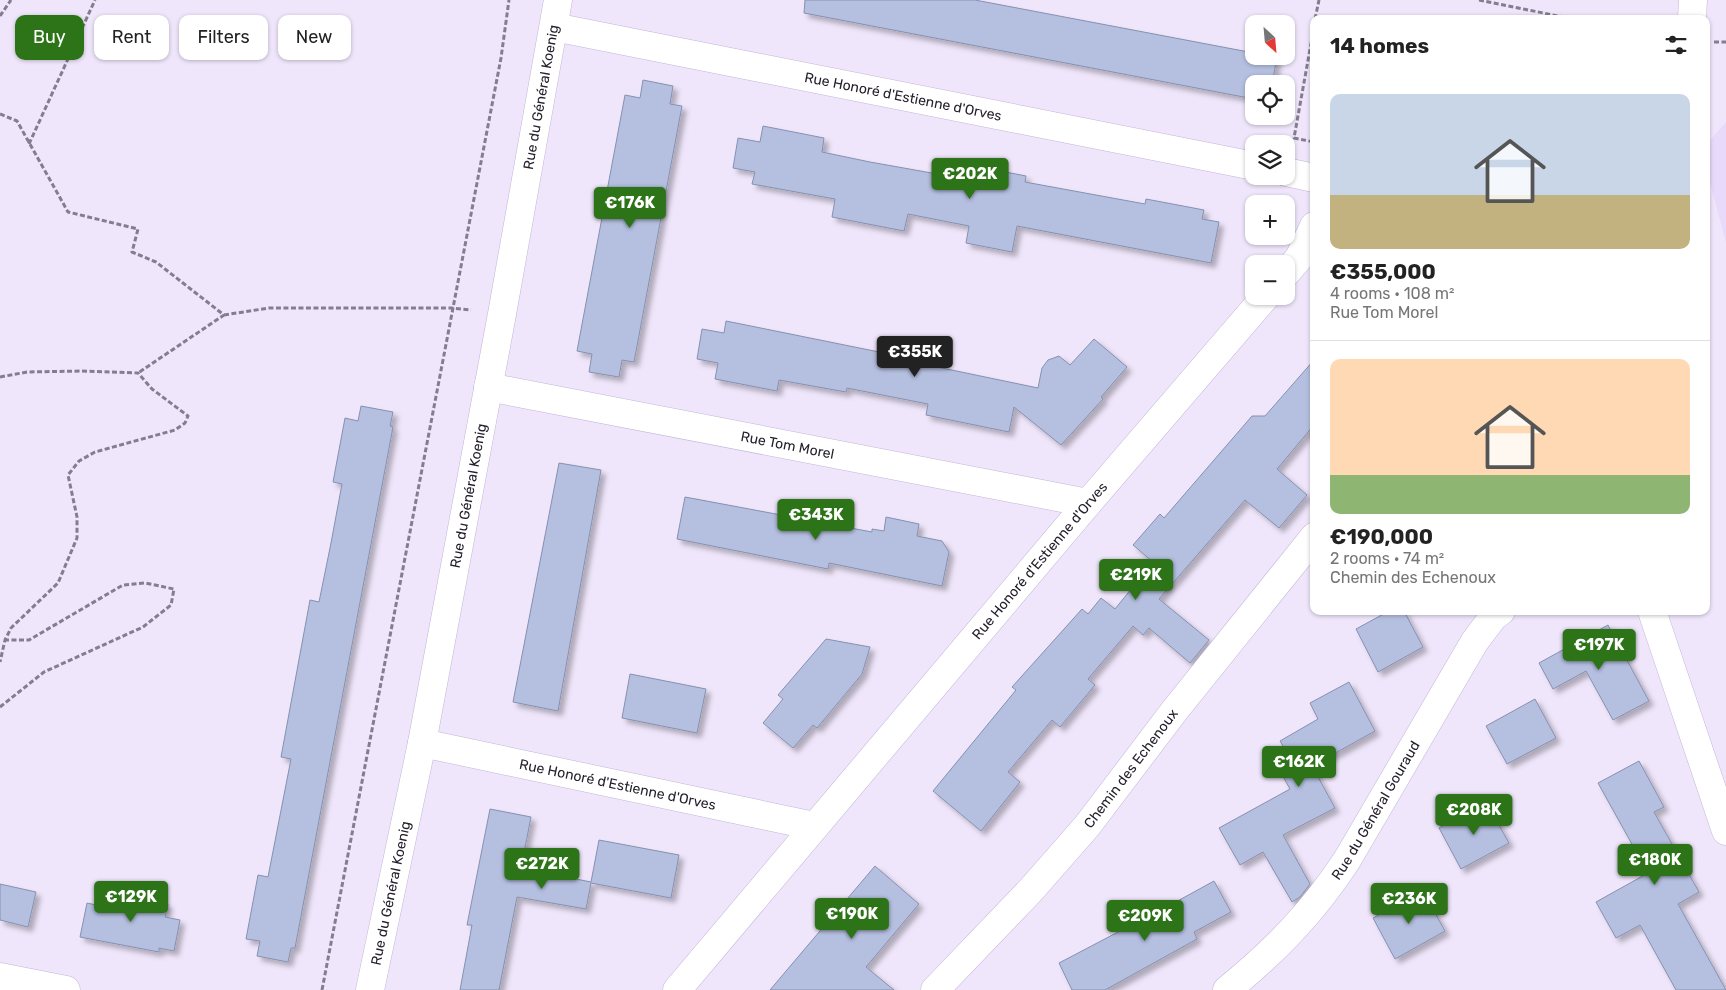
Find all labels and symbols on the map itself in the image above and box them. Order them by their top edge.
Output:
north arrow [1245,15,1295,65]
street label: Rue du Général Koenig [519,24,562,171]
street label: Rue Honoré d'Estienne d'Orves [803,68,1003,124]
pin: €202K [935,158,1005,200]
pin: €176K [595,186,665,229]
pin: €355K [880,336,950,378]
street label: Rue du Général Koenig [446,422,490,569]
street label: Rue Tom Morel [739,428,836,462]
street label: Rue Honoré d'Estienne d'Orves [968,478,1111,643]
pin: €343K [781,498,851,541]
pin: €219K [1101,558,1171,601]
pin: €197K [1564,628,1634,671]
street label: Chemin des Echenoux [1080,705,1182,831]
street label: Rue du Général Gouraud [1328,738,1423,883]
pin: €162K [1264,746,1334,788]
street label: Rue Honoré d'Estienne d'Orves [518,755,718,814]
pin: €208K [1439,794,1509,836]
street label: Rue du Général Koenig [367,820,414,967]
pin: €180K [1620,844,1690,886]
pin: €272K [507,848,577,890]
pin: €129K [96,880,166,923]
pin: €236K [1374,882,1444,925]
pin: €190K [817,898,887,940]
pin: €209K [1110,900,1180,942]

